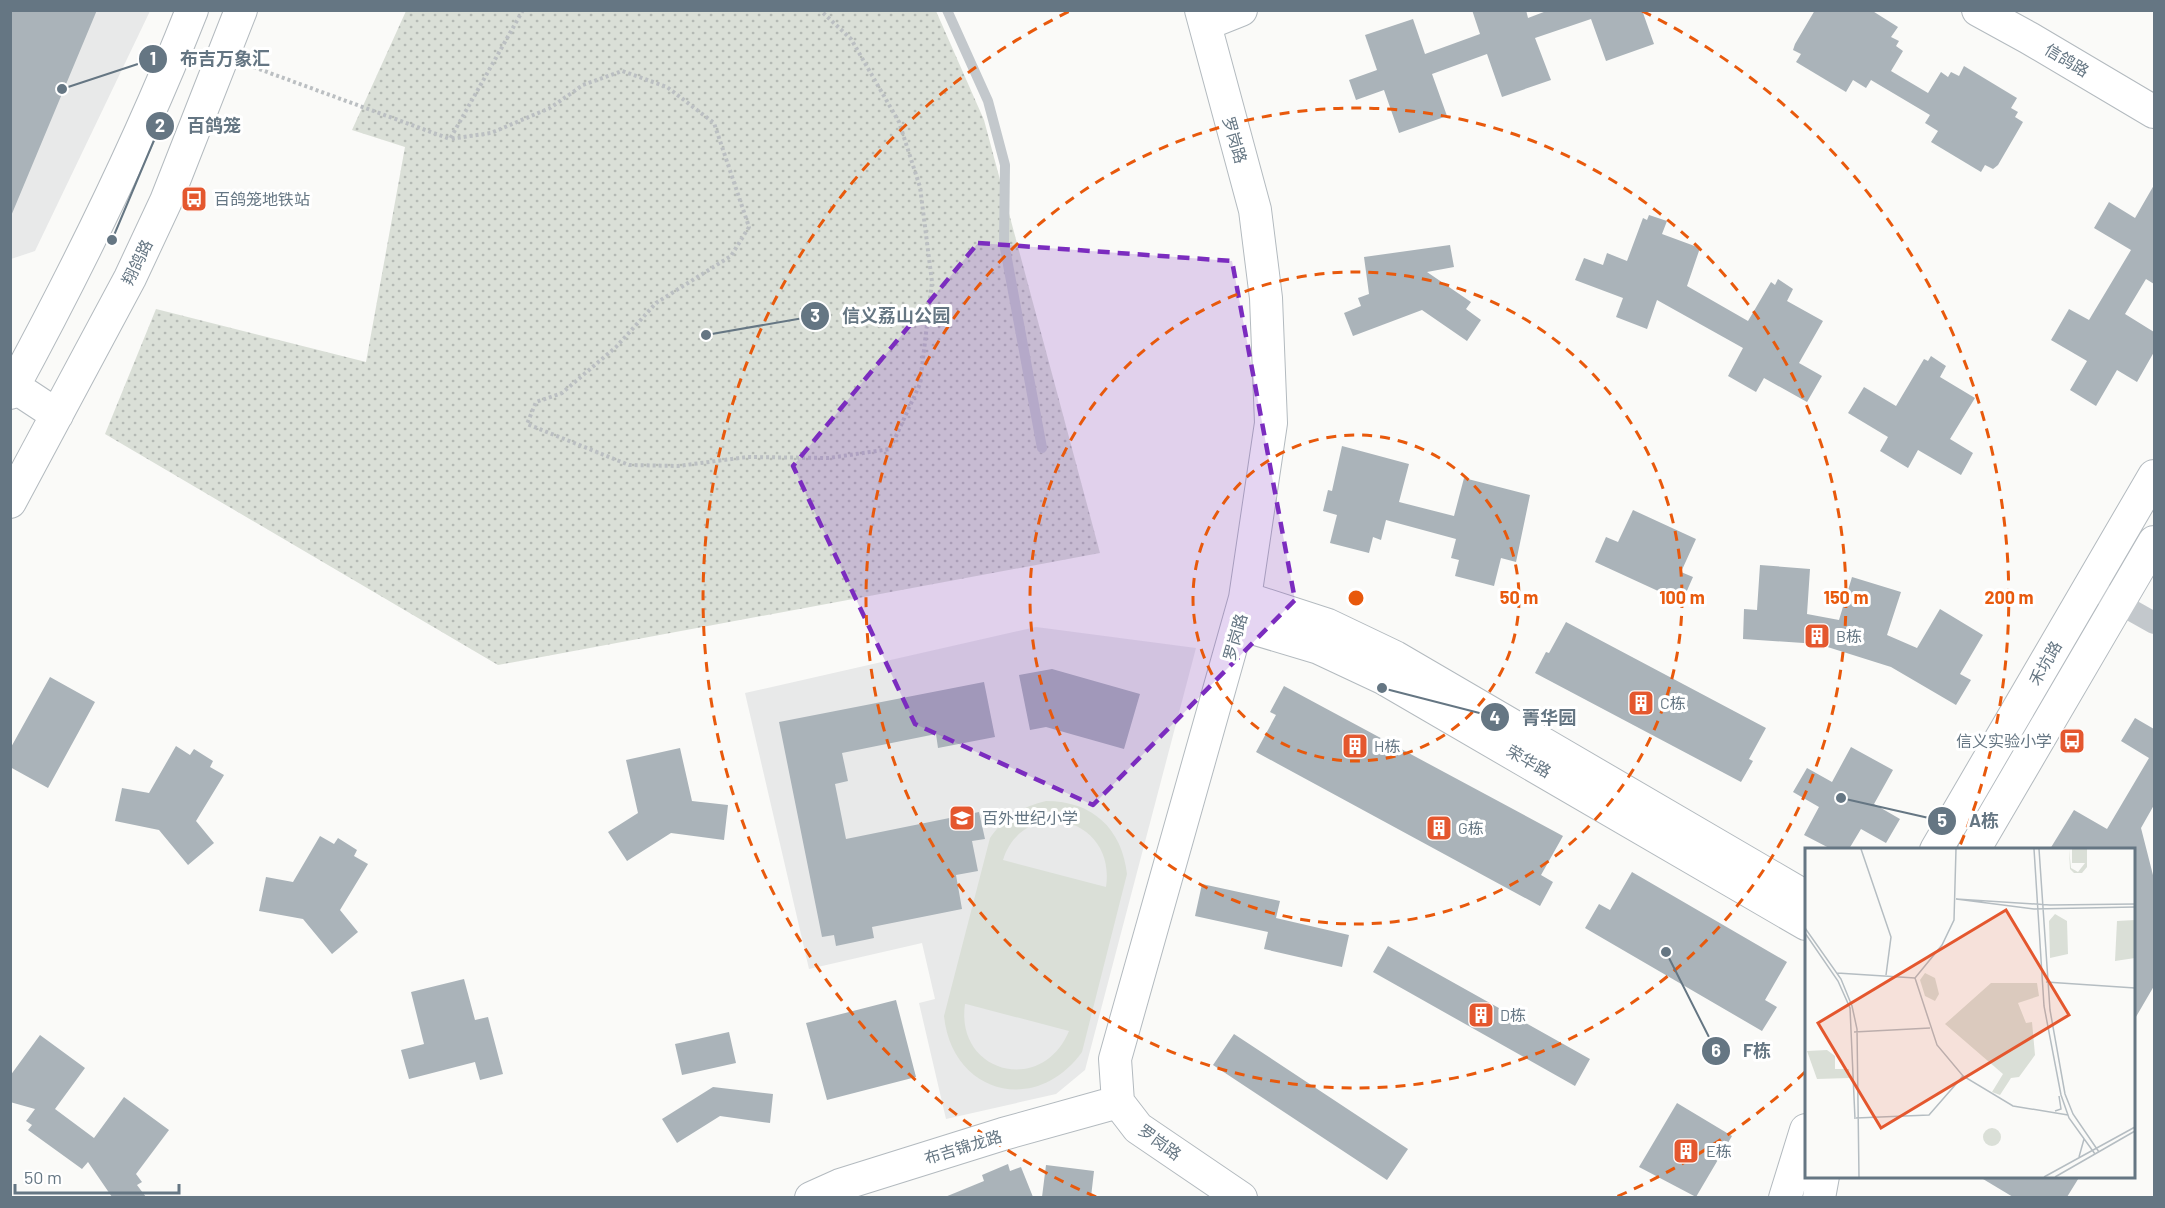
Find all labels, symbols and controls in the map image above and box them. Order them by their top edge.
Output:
street label: 信鸽路 [2042,39,2093,80]
callout: 布吉万象汇 [138,41,282,77]
text: 1 [150,47,156,69]
text: 布吉万象汇 [180,47,270,69]
callout: 百鸽笼 [145,108,253,144]
text: 2 [155,114,165,136]
text: 百鸽笼 [187,114,241,136]
street label: 罗岗路 [1220,114,1251,166]
bus stop icon: 百鸽笼地铁站 [179,184,209,214]
place label: 百鸽笼地铁站 [214,189,310,208]
street label: 翔鸽路 [117,236,156,288]
callout: 信义荔山公园 [800,298,962,334]
text: 3 [810,304,820,326]
text: 信义荔山公园 [842,304,950,326]
text: 50 m [1500,586,1538,608]
text: 100 m [1659,586,1705,608]
text: 150 m [1824,586,1868,608]
text: 200 m [1984,586,2034,608]
centre of rings [1346,588,1366,608]
street label: 罗岗路 [1219,611,1250,663]
building icon: B栋 [1802,621,1832,651]
place label: B栋 [1836,626,1862,645]
street label: 禾坑路 [2024,637,2065,688]
building icon: C栋 [1626,688,1656,718]
place label: C栋 [1660,693,1686,712]
callout: 菁华园 [1480,699,1588,735]
text: 4 [1490,706,1501,728]
text: 菁华园 [1522,706,1576,728]
bus stop icon: 信义实验小学 [2057,726,2087,756]
building icon: H栋 [1340,731,1370,761]
place label: 信义实验小学 [1956,731,2052,750]
place label: H栋 [1374,736,1400,755]
street label: 荣华路 [1504,740,1555,781]
school or university icon: 百外世纪小学 [947,803,977,833]
callout: A栋 [1927,803,2011,839]
place label: 百外世纪小学 [982,808,1078,827]
text: 5 [1937,809,1947,831]
text: A栋 [1969,809,1999,831]
building icon: G栋 [1424,813,1454,843]
place label: G栋 [1458,818,1484,837]
inset map [1805,848,2135,1178]
building icon: D栋 [1466,1000,1496,1030]
place label: D栋 [1500,1005,1526,1024]
callout: F栋 [1701,1033,1783,1069]
text: 6 [1711,1039,1721,1061]
text: F栋 [1743,1039,1771,1061]
street label: 罗岗路 [1135,1120,1185,1163]
street label: 布吉锦龙路 [922,1126,1004,1167]
building icon: E栋 [1671,1136,1701,1166]
place label: E栋 [1706,1141,1732,1160]
scale bar [15,1157,178,1195]
text: 50 m [24,1166,62,1188]

